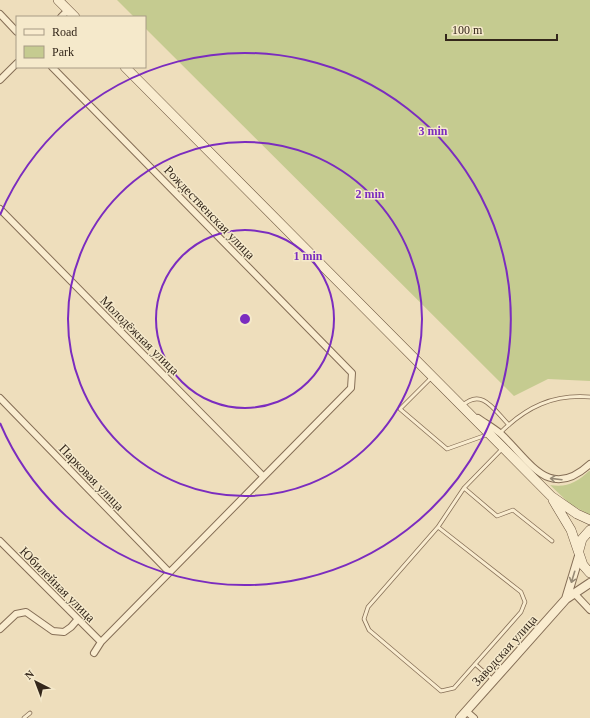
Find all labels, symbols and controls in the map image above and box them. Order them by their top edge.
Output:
legend [16,16,146,68]
scale bar [446,16,557,42]
text: 100 m [452,23,483,37]
text: Road [52,25,77,39]
text: Park [52,45,74,59]
text: 3 min [418,124,448,138]
street label: Рождественская улица [161,163,258,262]
text: 2 min [355,187,385,201]
text: 1 min [293,249,323,263]
street label: Молодёжная улица [97,293,182,378]
centre of rings [238,312,252,326]
street label: Парковая улица [56,441,127,514]
one-way arrow [550,475,563,483]
street label: Юбилейная улица [17,544,99,625]
one-way arrow [568,571,576,583]
street label: Заводская улица [469,612,540,689]
north arrow [16,662,56,702]
text: N [22,667,36,682]

